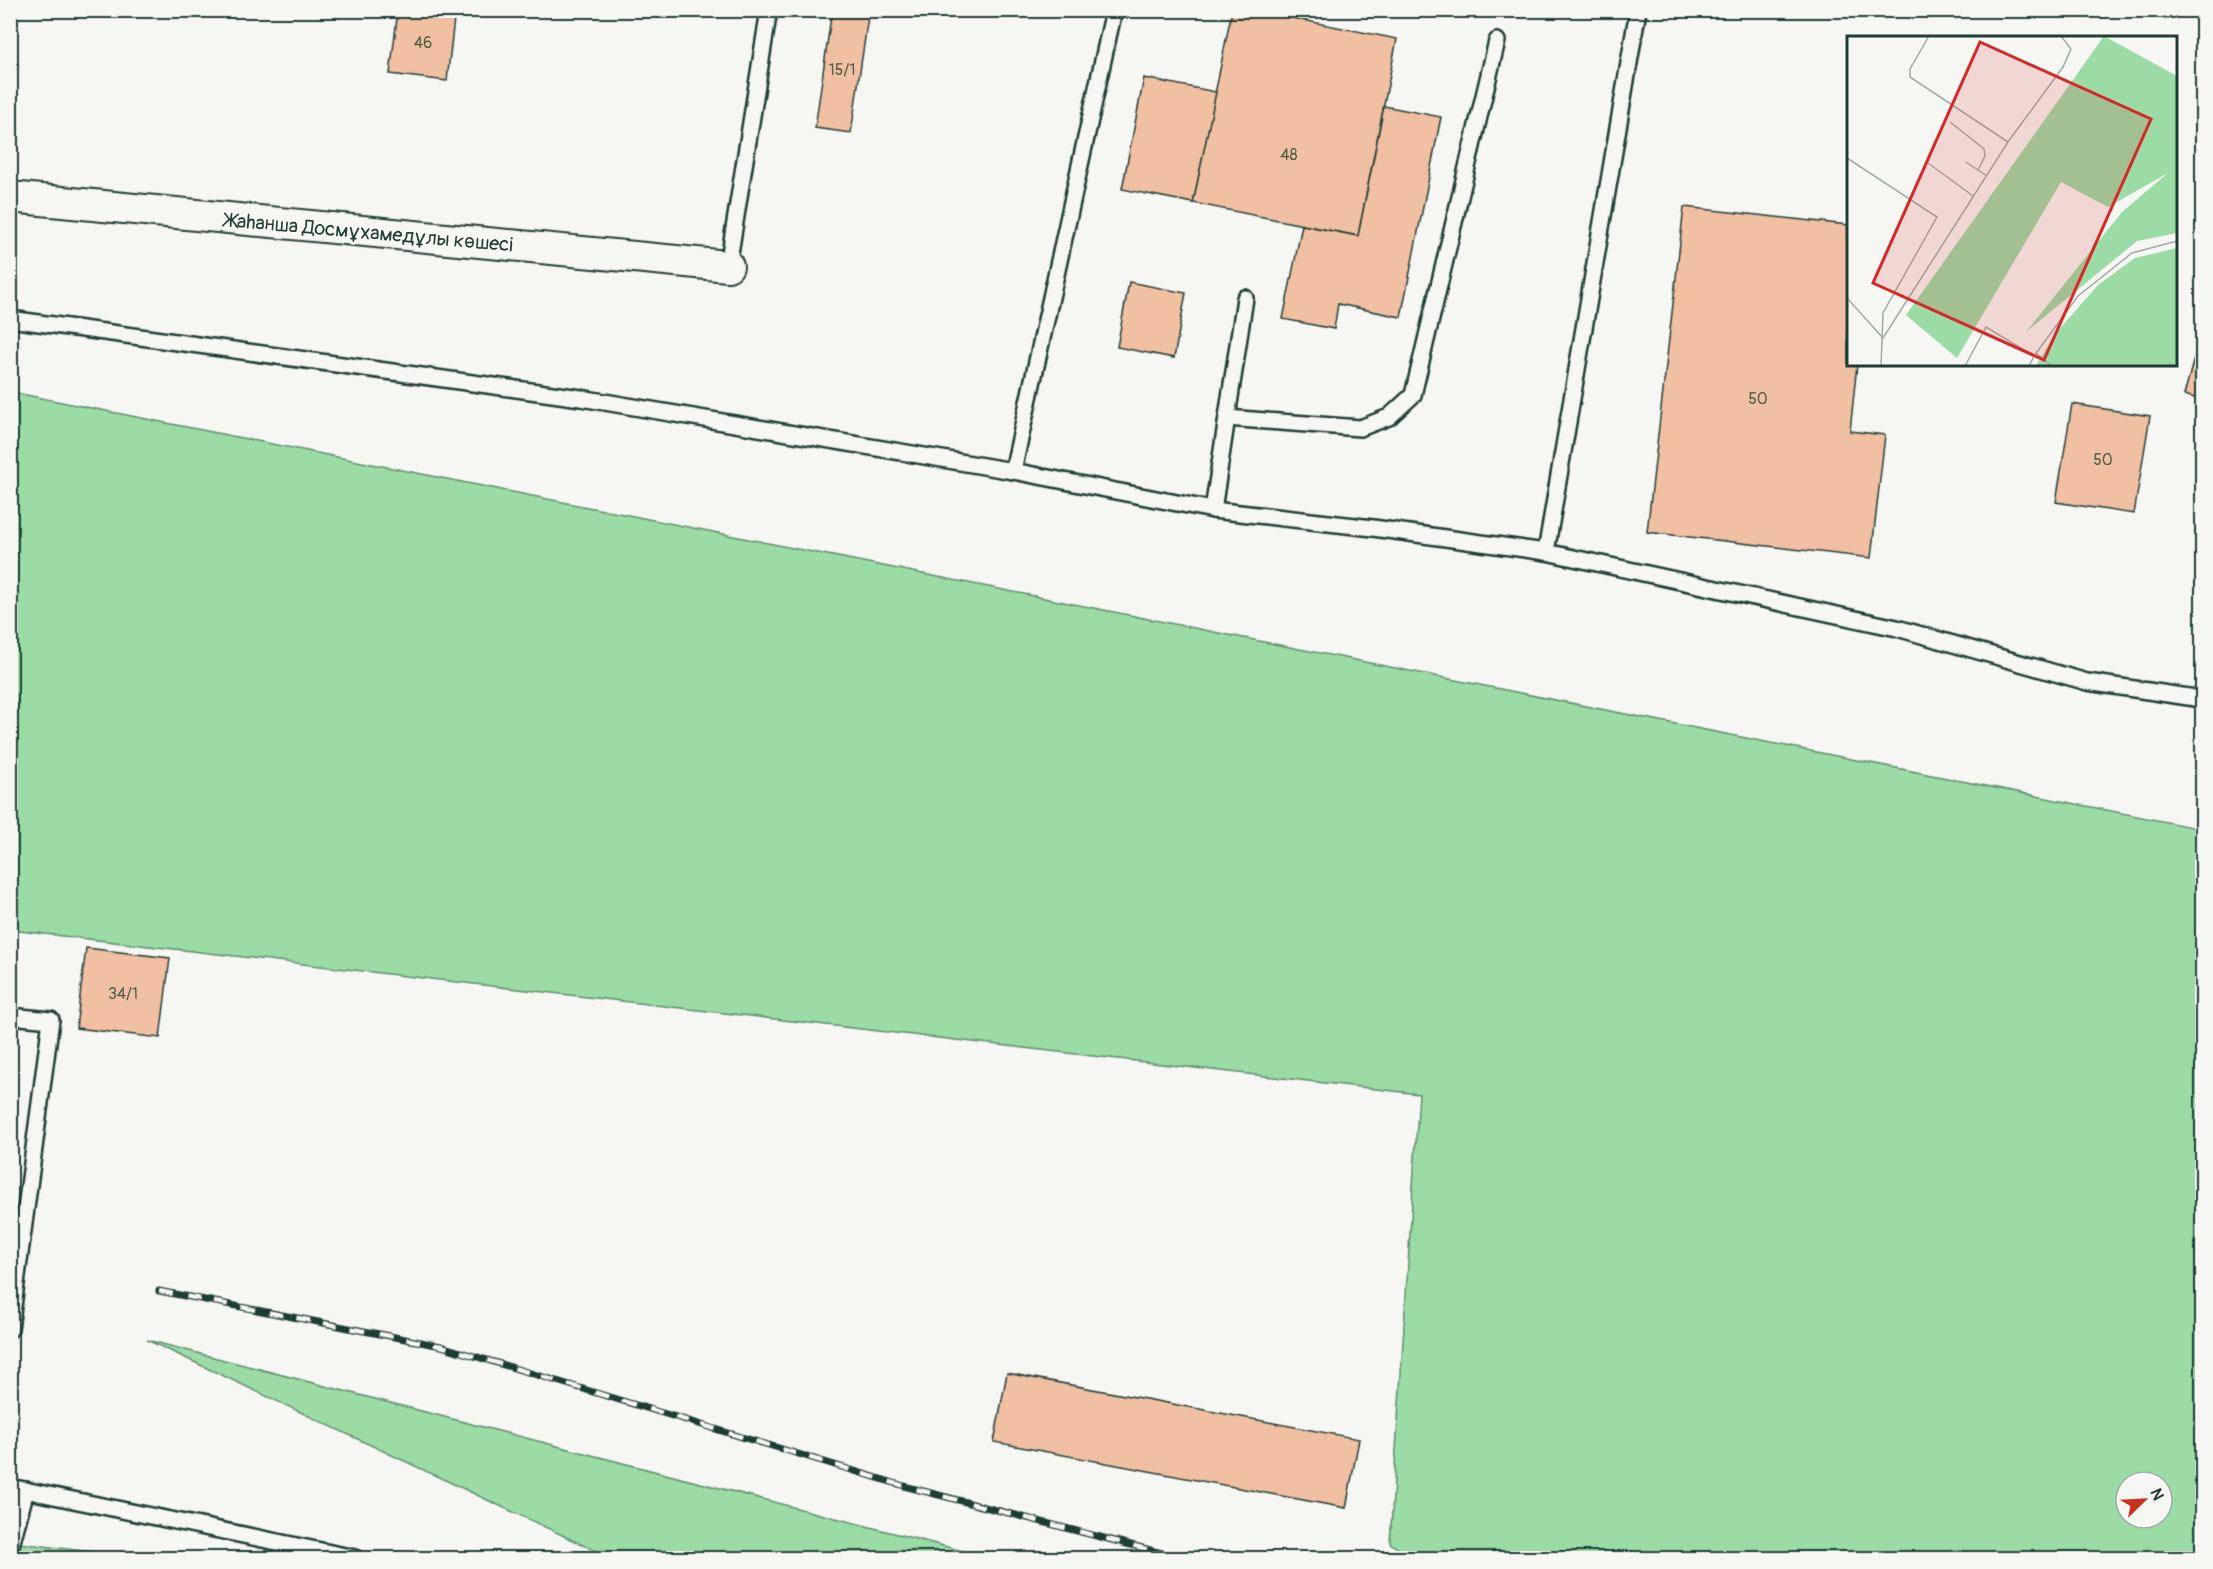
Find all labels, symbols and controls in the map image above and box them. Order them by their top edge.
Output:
house number: 46 [414,33,432,53]
inset map [1847,36,2177,366]
house number: 15/1 [829,60,855,80]
house number: 48 [1280,145,1298,165]
street label: Жаһанша Досмұхамедұлы көшесі [221,207,514,258]
house number: 50 [1748,389,1768,409]
house number: 50 [2093,450,2113,470]
house number: 34/1 [108,984,138,1004]
north arrow [2114,1470,2174,1530]
text: N [2145,1485,2168,1503]

